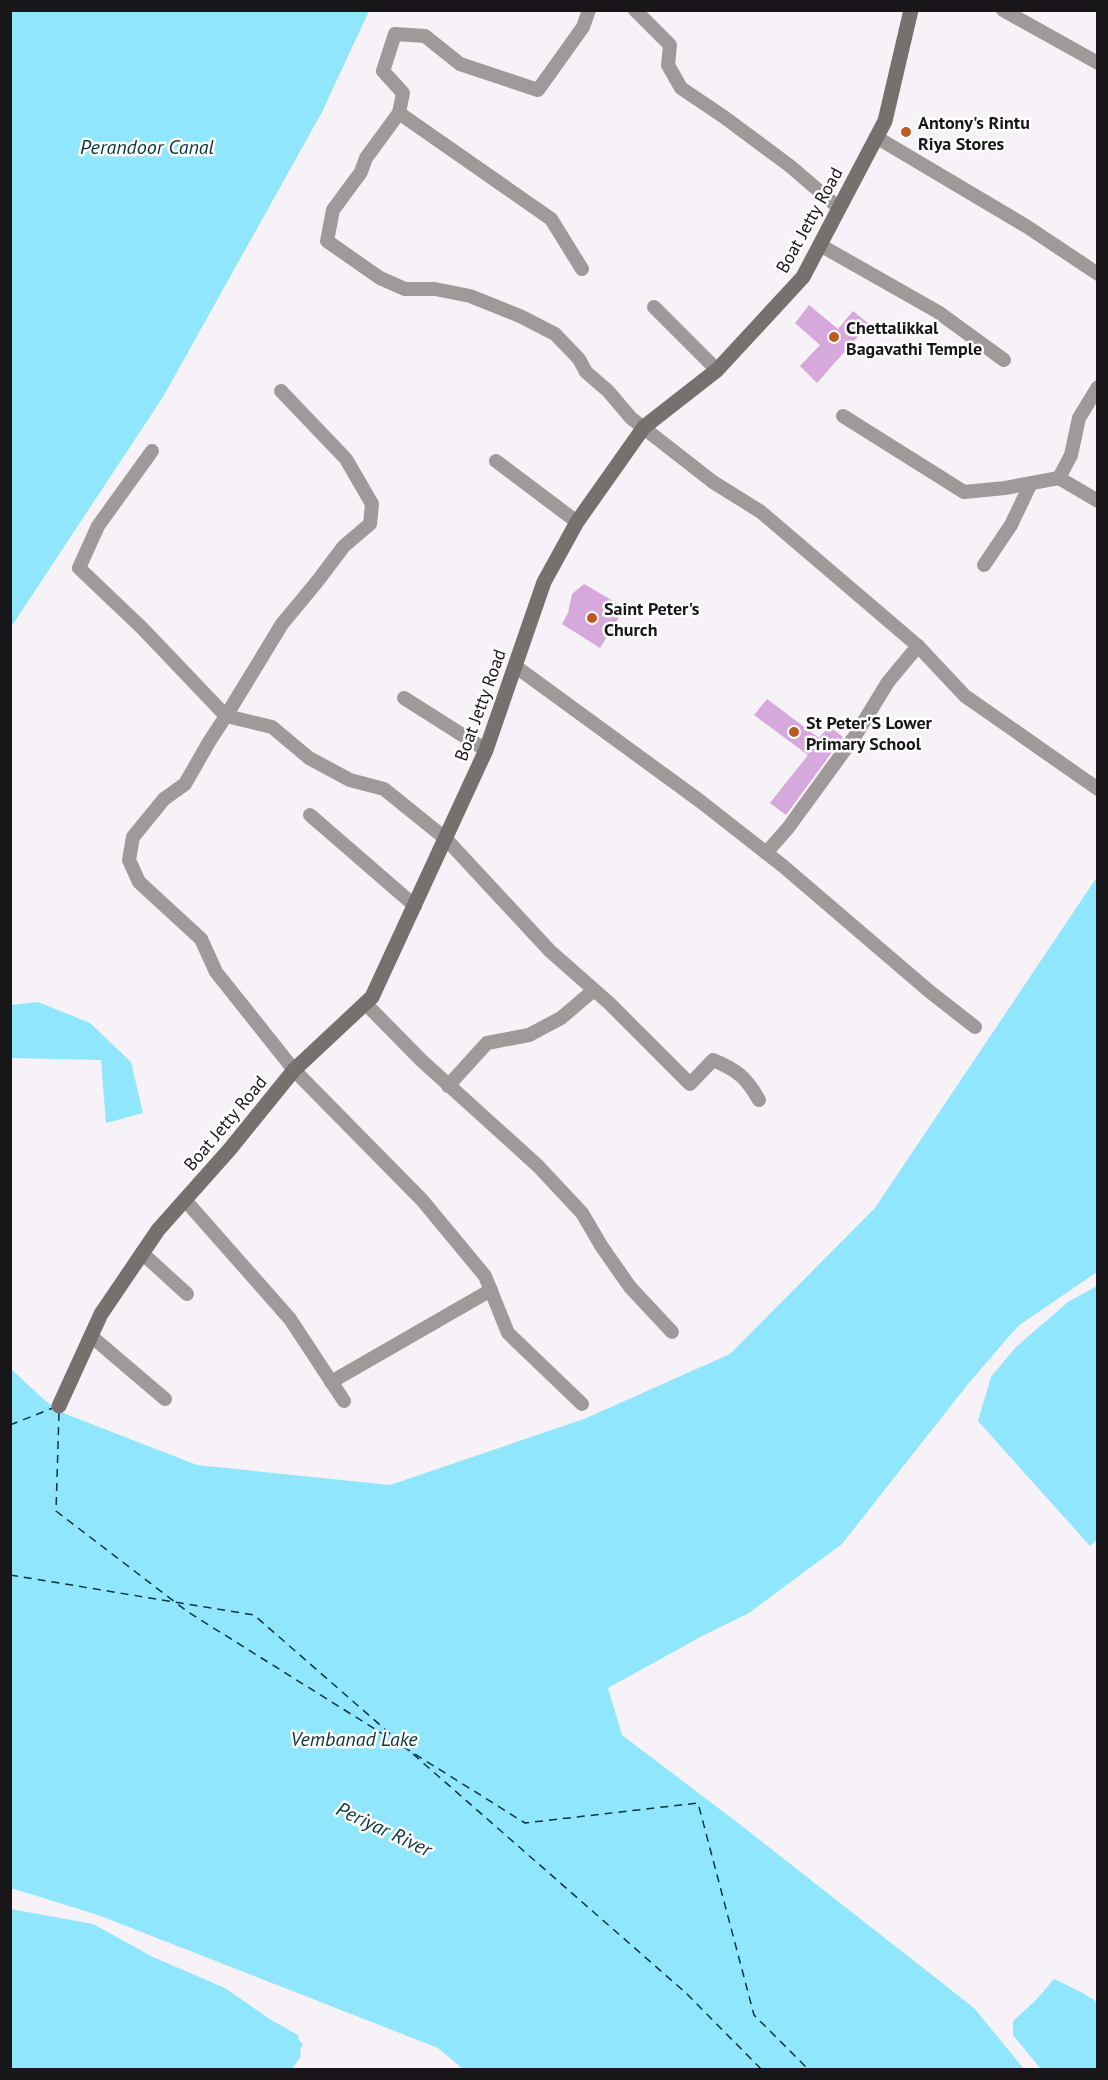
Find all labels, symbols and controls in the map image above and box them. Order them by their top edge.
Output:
place label: Antony's Rintu Riya Stores [918,111,1030,155]
marker: Antony's Rintu Riya Stores [899,125,913,139]
water label: Perandoor Canal [80,134,215,160]
street label: Boat Jetty Road [771,163,847,277]
place label: Chettalikkal Bagavathi Temple [846,316,982,360]
marker: Chettalikkal Bagavathi Temple [827,330,841,344]
place label: Saint Peter's Church [604,597,700,641]
marker: Saint Peter's Church [585,611,599,625]
street label: Boat Jetty Road [449,646,511,764]
place label: St Peter'S Lower Primary School [806,711,933,755]
marker: St Peter'S Lower Primary School [787,725,801,739]
street label: Boat Jetty Road [179,1071,271,1175]
water label: Vembanad Lake [290,1726,418,1752]
water label: Periyar River [332,1796,437,1863]

